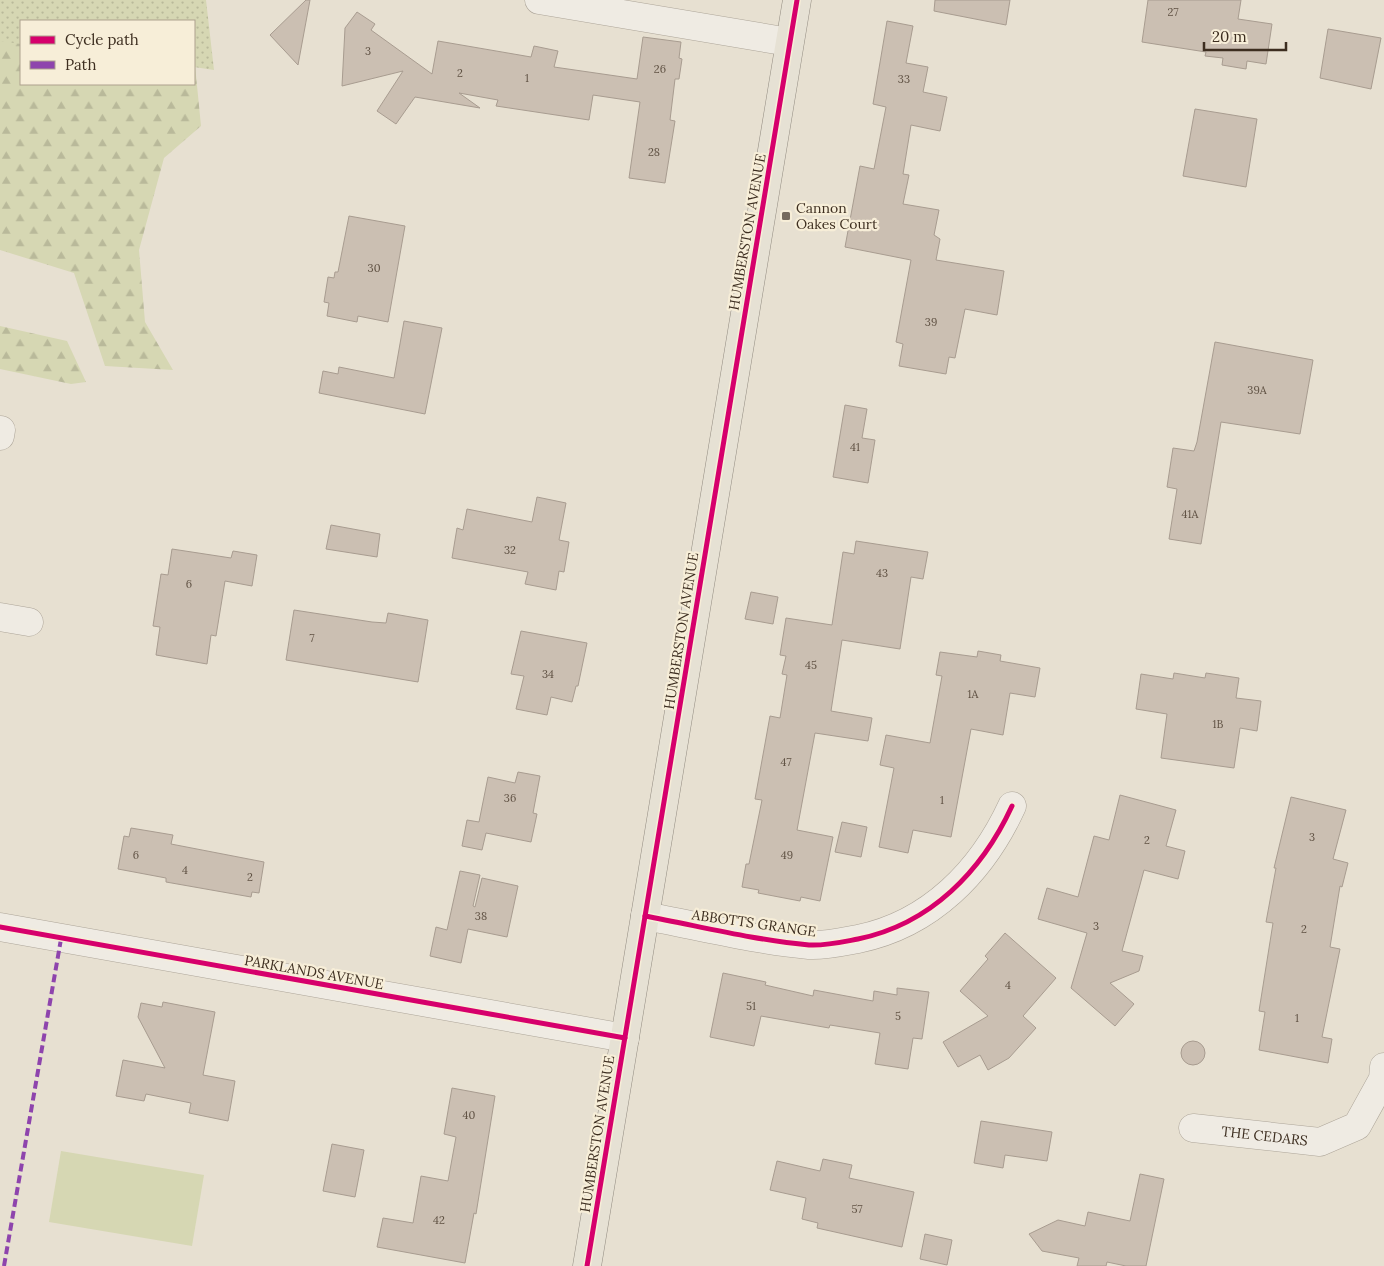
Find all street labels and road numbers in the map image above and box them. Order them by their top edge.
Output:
street label: HUMBERSTON AVENUE [724,152,770,312]
street label: HUMBERSTON AVENUE [660,551,702,711]
street label: ABBOTTS GRANGE [690,905,818,941]
street label: PARKLANDS AVENUE [243,951,385,993]
street label: HUMBERSTON AVENUE [576,1054,618,1214]
street label: THE CEDARS [1221,1122,1309,1150]

